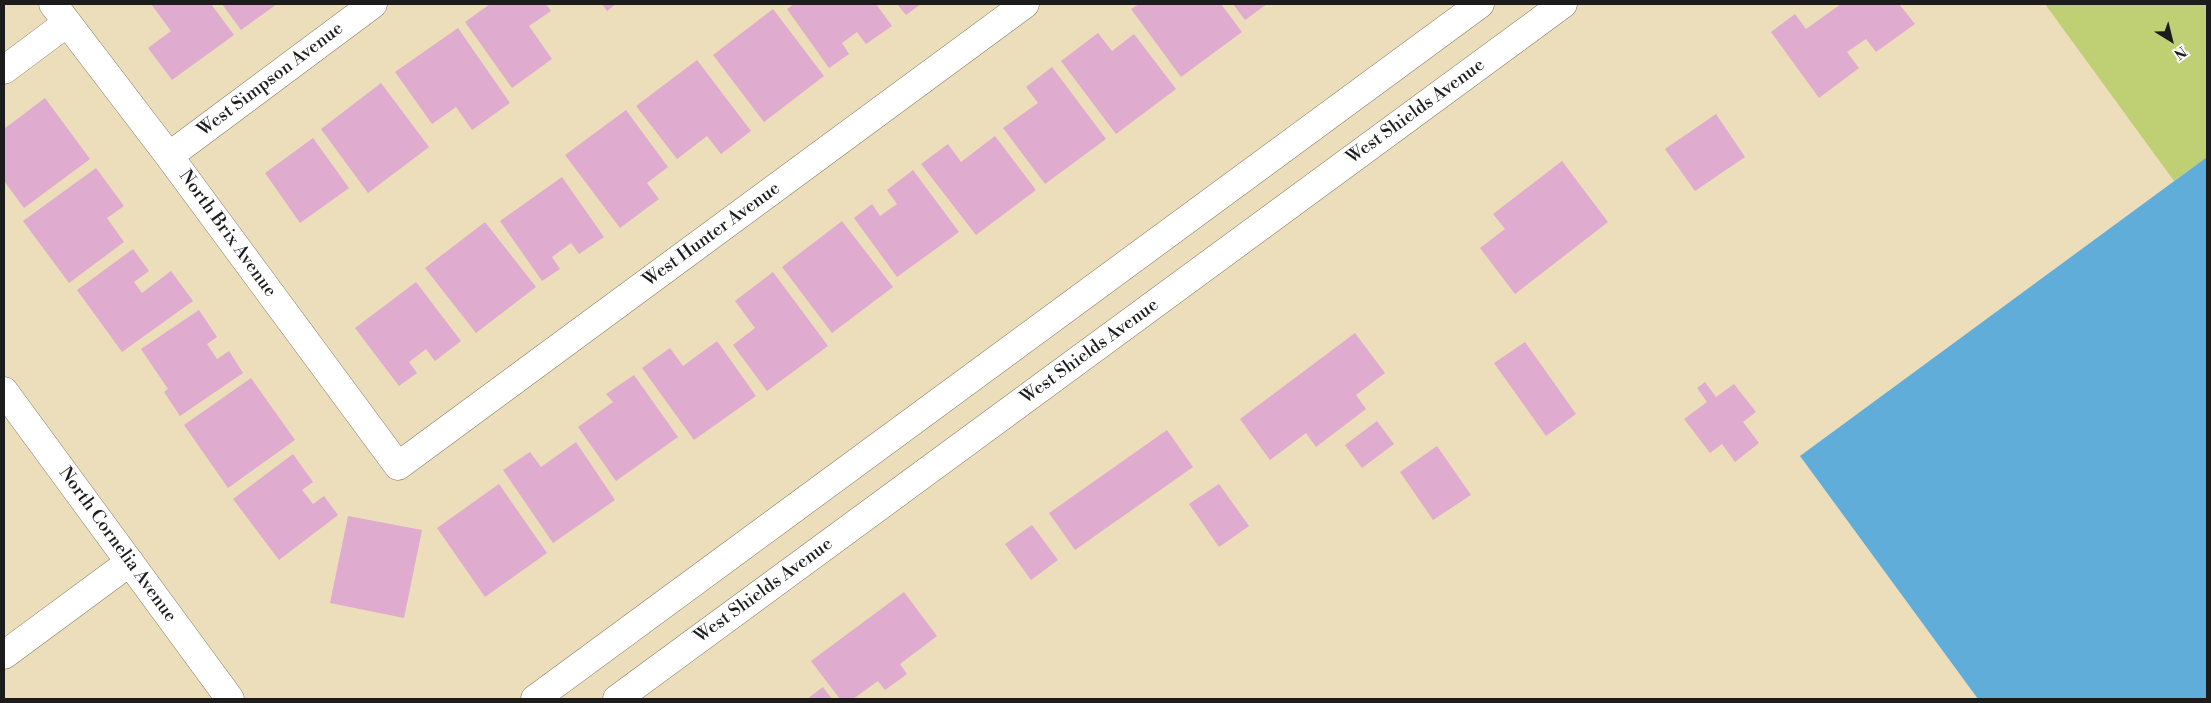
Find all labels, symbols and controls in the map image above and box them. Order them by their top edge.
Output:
north arrow [2146,15,2196,65]
street label: West Simpson Avenue [194,18,348,142]
text: N [2170,42,2190,63]
street label: West Shields Avenue [1343,55,1489,169]
street label: North Brix Avenue [174,166,280,302]
street label: West Hunter Avenue [639,178,785,292]
street label: West Shields Avenue [1017,295,1163,409]
street label: North Cornelia Avenue [53,463,181,627]
street label: West Shields Avenue [691,534,837,648]

